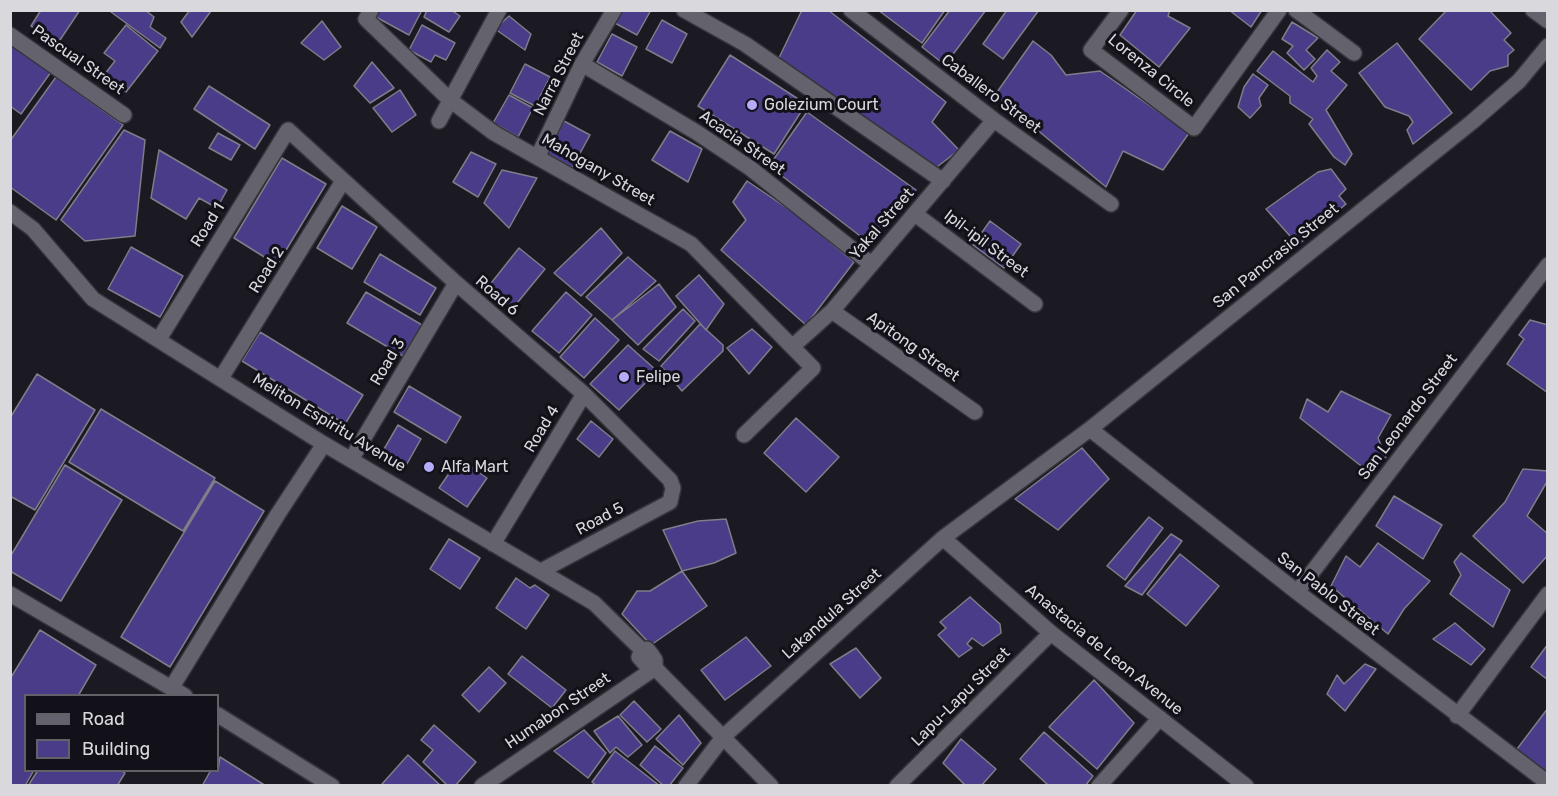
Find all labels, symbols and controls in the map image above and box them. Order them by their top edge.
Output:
street label: Pascual Street [28,21,128,99]
street label: Narra Street [530,29,588,119]
street label: Lorenza Circle [1104,30,1198,112]
street label: Caballero Street [937,50,1045,138]
place label: Golezium Court [764,95,879,115]
marker: Golezium Court [745,98,759,112]
street label: Acacia Street [696,106,788,180]
street label: Mahogany Street [538,130,658,210]
street label: Yakal Street [846,184,918,264]
street label: Road 1 [187,199,229,251]
street label: San Pancrasio Street [1209,199,1343,313]
street label: Ipil-ipil Street [940,206,1032,282]
street label: Road 2 [245,243,289,297]
street label: Road 6 [471,272,523,320]
street label: Apitong Street [863,308,963,386]
street label: Road 3 [367,335,409,389]
street label: San Leonardo Street [1354,350,1462,484]
place label: Felipe [636,367,680,387]
street label: Meliton Espiritu Avenue [249,370,409,476]
marker: Felipe [617,370,631,384]
street label: Road 4 [520,402,564,456]
place label: Alfa Mart [441,457,508,477]
marker: Alfa Mart [422,460,436,474]
street label: Road 5 [573,498,627,540]
street label: San Pablo Street [1273,548,1383,640]
street label: Lakandula Street [779,565,885,663]
street label: Anastacia de Leon Avenue [1021,581,1187,719]
street label: Lapu-Lapu Street [908,644,1014,750]
street label: Humabon Street [502,669,614,753]
legend [24,694,219,772]
text: Road [82,708,125,730]
text: Building [82,738,150,760]

